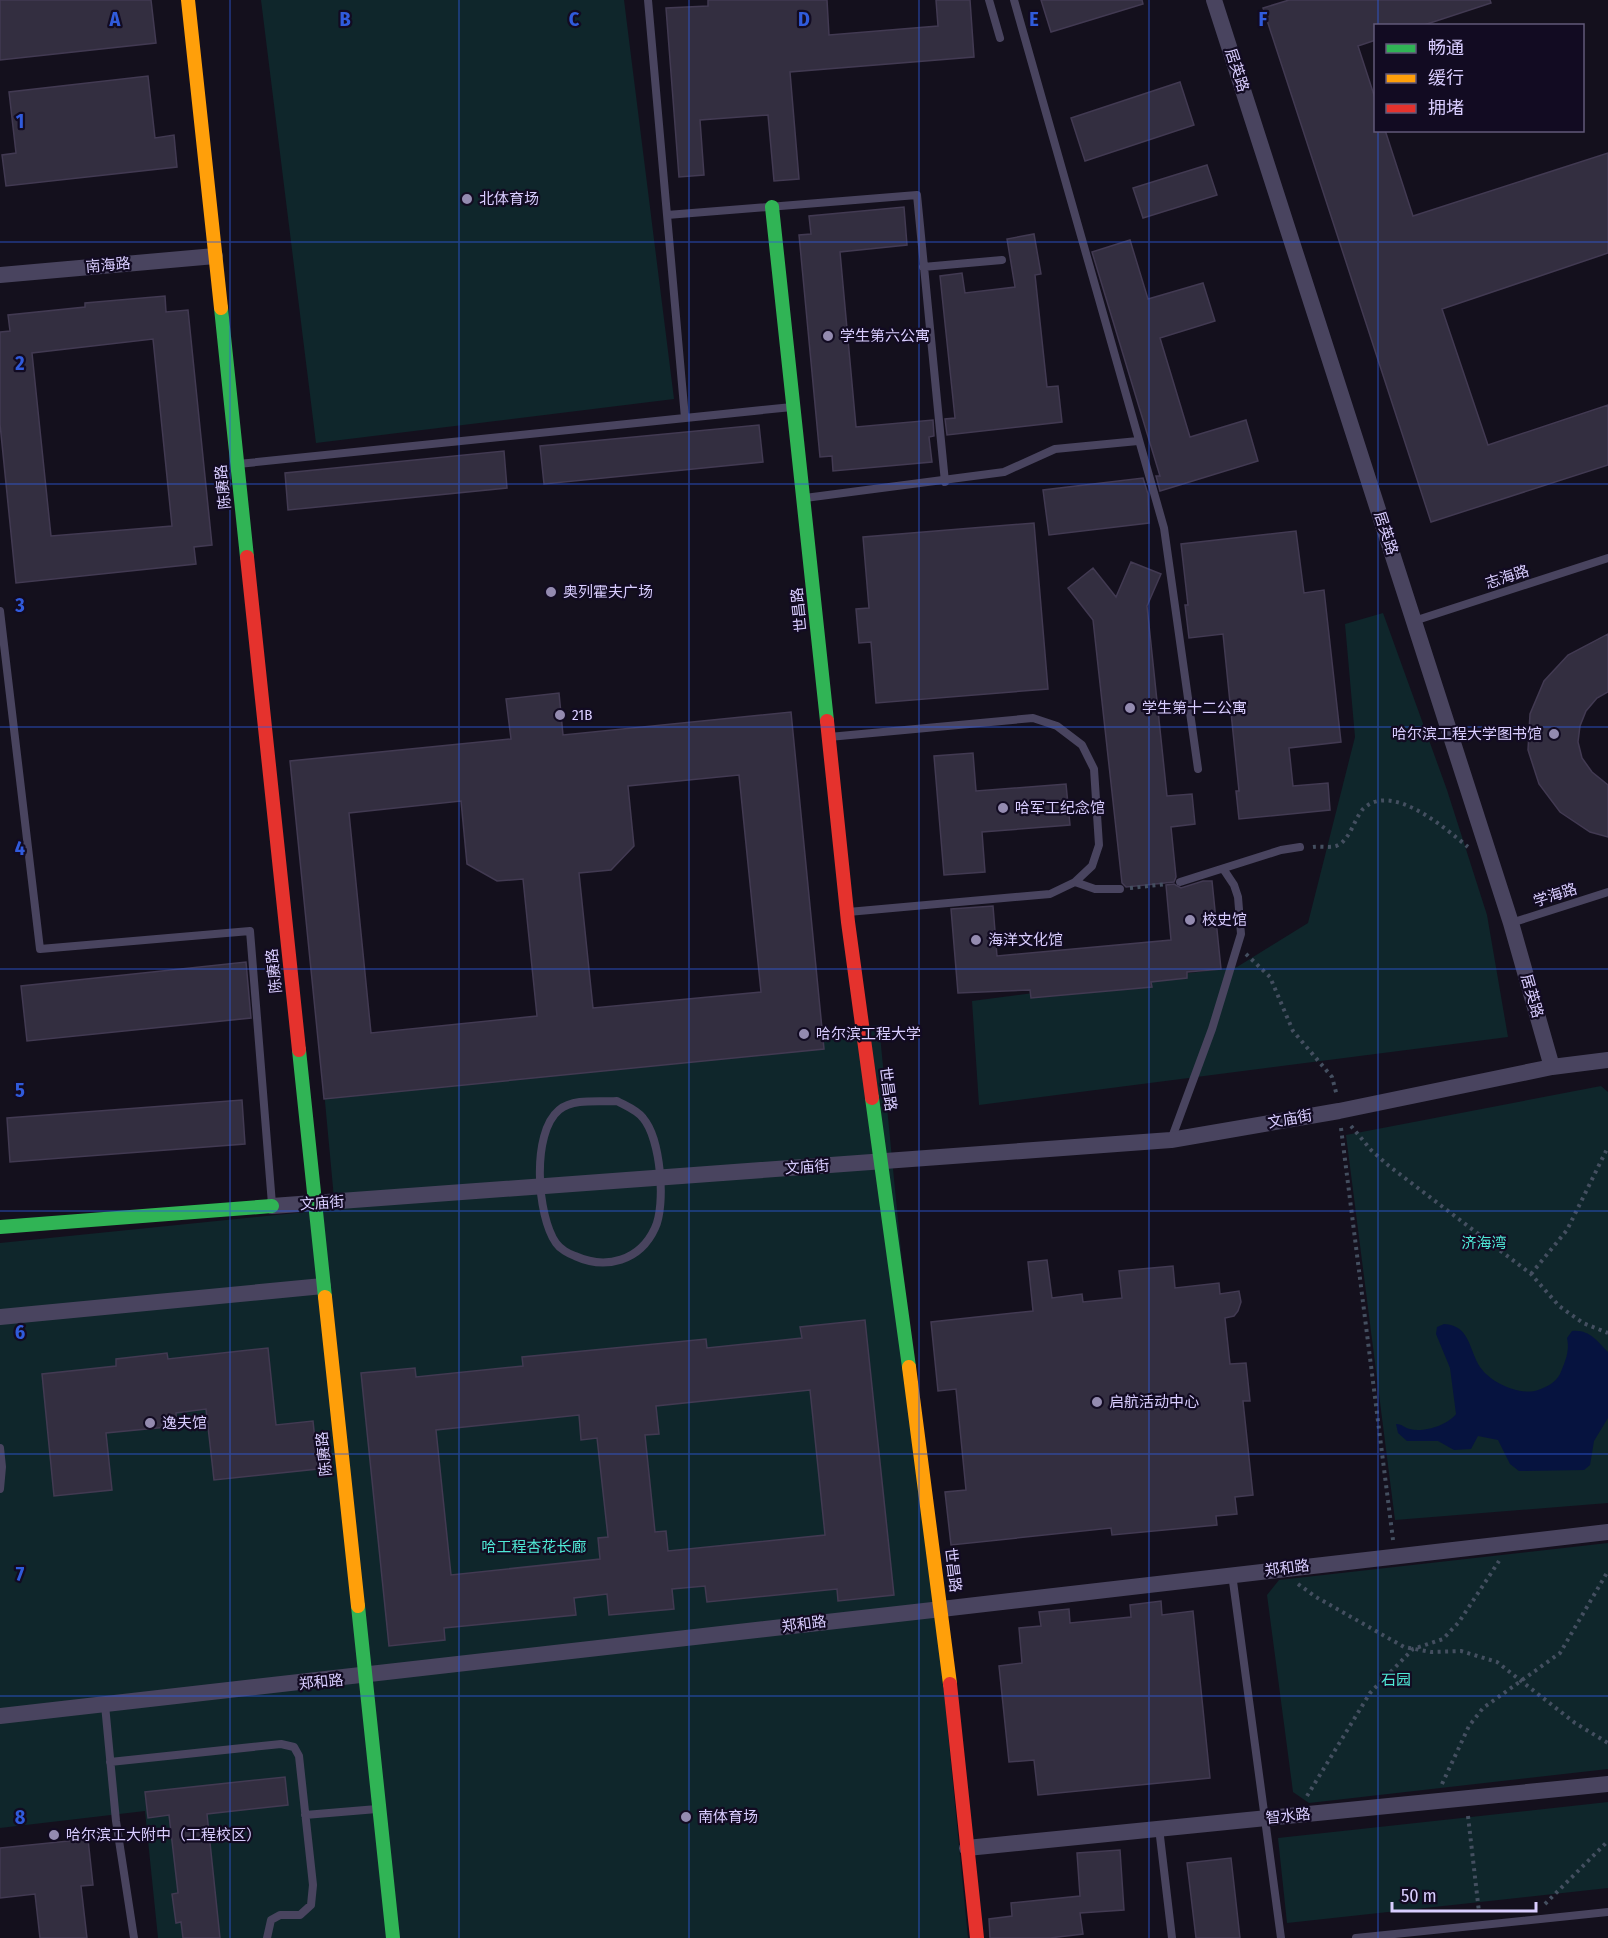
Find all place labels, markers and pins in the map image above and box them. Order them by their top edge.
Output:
place label: 北体育场 [479,190,539,208]
marker: 北体育场 [460,192,474,206]
place label: 学生第六公寓 [840,327,930,345]
marker: 学生第六公寓 [821,329,835,343]
place label: 奥列霍夫广场 [563,583,653,601]
marker: 奥列霍夫广场 [544,585,558,599]
place label: 学生第十二公寓 [1142,699,1247,717]
marker: 学生第十二公寓 [1123,701,1137,715]
place label: 21B [572,706,592,724]
marker: 21B [553,708,567,722]
place label: 哈尔滨工程大学图书馆 [1392,725,1542,743]
marker: 哈尔滨工程大学图书馆 [1547,727,1561,741]
place label: 哈军工纪念馆 [1015,799,1105,817]
marker: 哈军工纪念馆 [996,801,1010,815]
place label: 校史馆 [1202,911,1247,929]
marker: 校史馆 [1183,913,1197,927]
place label: 海洋文化馆 [988,931,1063,949]
marker: 海洋文化馆 [969,933,983,947]
place label: 哈尔滨工程大学 [816,1025,921,1043]
marker: 哈尔滨工程大学 [797,1027,811,1041]
place label: 启航活动中心 [1109,1393,1199,1411]
marker: 启航活动中心 [1090,1395,1104,1409]
place label: 逸夫馆 [162,1414,207,1432]
marker: 逸夫馆 [143,1416,157,1430]
place label: 南体育场 [698,1808,758,1826]
marker: 南体育场 [679,1810,693,1824]
place label: 哈尔滨工大附中（工程校区） [66,1826,261,1844]
marker: 哈尔滨工大附中（工程校区） [47,1828,61,1842]

